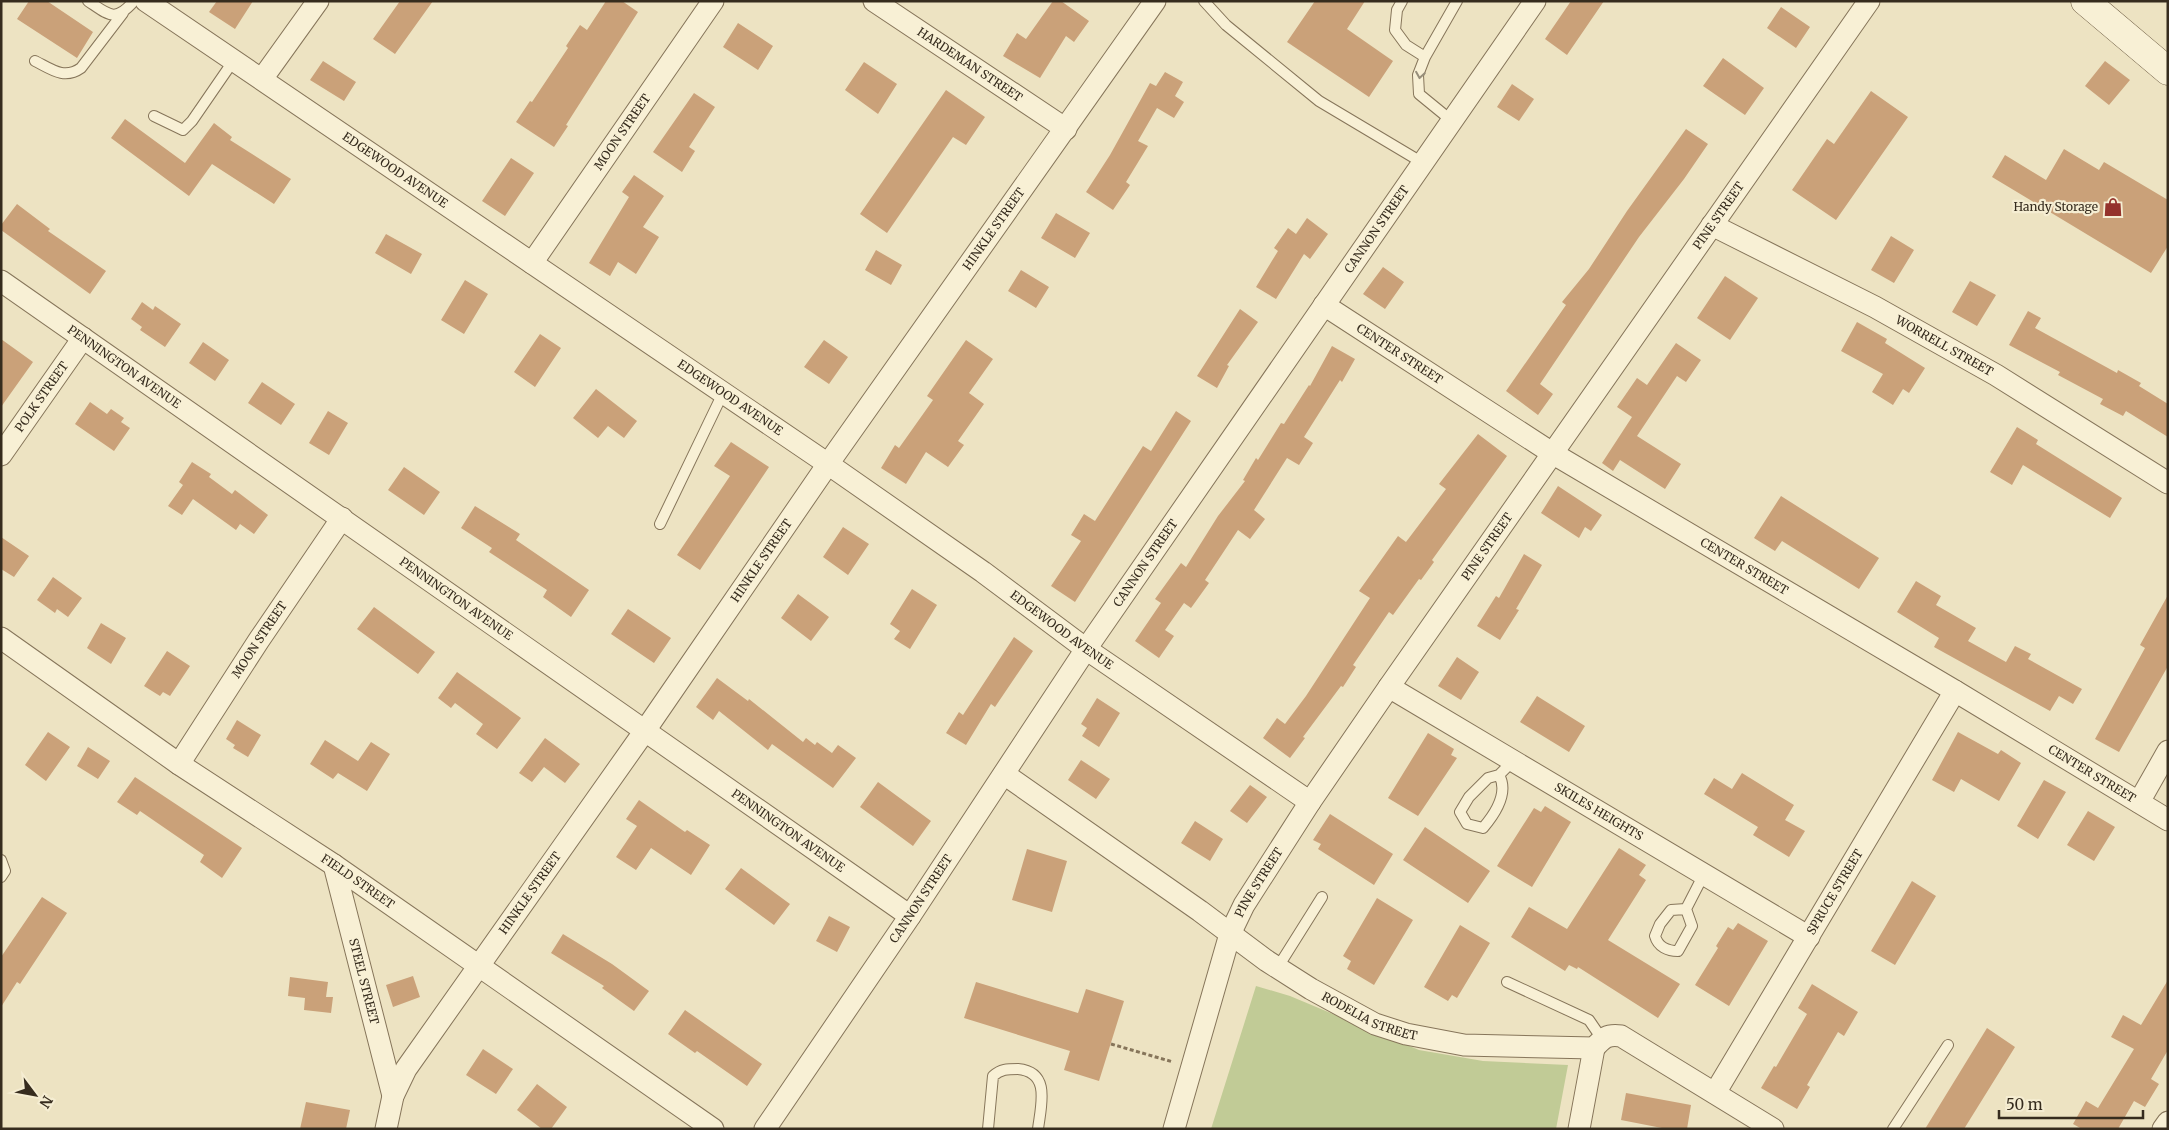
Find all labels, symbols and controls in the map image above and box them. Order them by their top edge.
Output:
street label: HARDEMAN STREET [914,24,1026,105]
one-way arrow [1415,71,1425,80]
street label: MOON STREET [591,91,654,173]
street label: EDGEWOOD AVENUE [340,129,451,211]
street label: PINE STREET [1689,178,1747,252]
street label: CANNON STREET [1341,182,1412,276]
street label: HINKLE STREET [959,184,1028,273]
shop icon: Handy Storage [2102,196,2124,218]
place label: Handy Storage [2014,199,2098,214]
street label: WORRELL STREET [1892,312,1997,379]
street label: CENTER STREET [1354,320,1446,387]
street label: PENNINGTON AVENUE [65,322,184,411]
street label: EDGEWOOD AVENUE [675,356,786,438]
street label: POLK STREET [12,358,72,435]
street label: PINE STREET [1458,509,1516,583]
street label: HINKLE STREET [727,516,795,605]
street label: CANNON STREET [1110,516,1181,609]
street label: CENTER STREET [1698,534,1792,598]
street label: PENNINGTON AVENUE [397,554,516,643]
street label: EDGEWOOD AVENUE [1007,587,1117,673]
street label: MOON STREET [228,598,290,681]
street label: CENTER STREET [2046,741,2139,806]
street label: SKILES HEIGHTS [1552,779,1646,844]
street label: PENNINGTON AVENUE [729,786,848,875]
street label: PINE STREET [1231,844,1286,919]
street label: SPRUCE STREET [1803,846,1866,937]
street label: HINKLE STREET [496,848,564,937]
street label: FIELD STREET [318,851,398,912]
street label: CANNON STREET [886,851,956,946]
street label: STEEL STREET [346,937,383,1026]
street label: RODELIA STREET [1319,988,1419,1043]
north arrow [10,1070,60,1120]
scale bar [1999,1088,2143,1120]
text: N [35,1092,57,1111]
text: 50 m [2006,1095,2043,1114]

